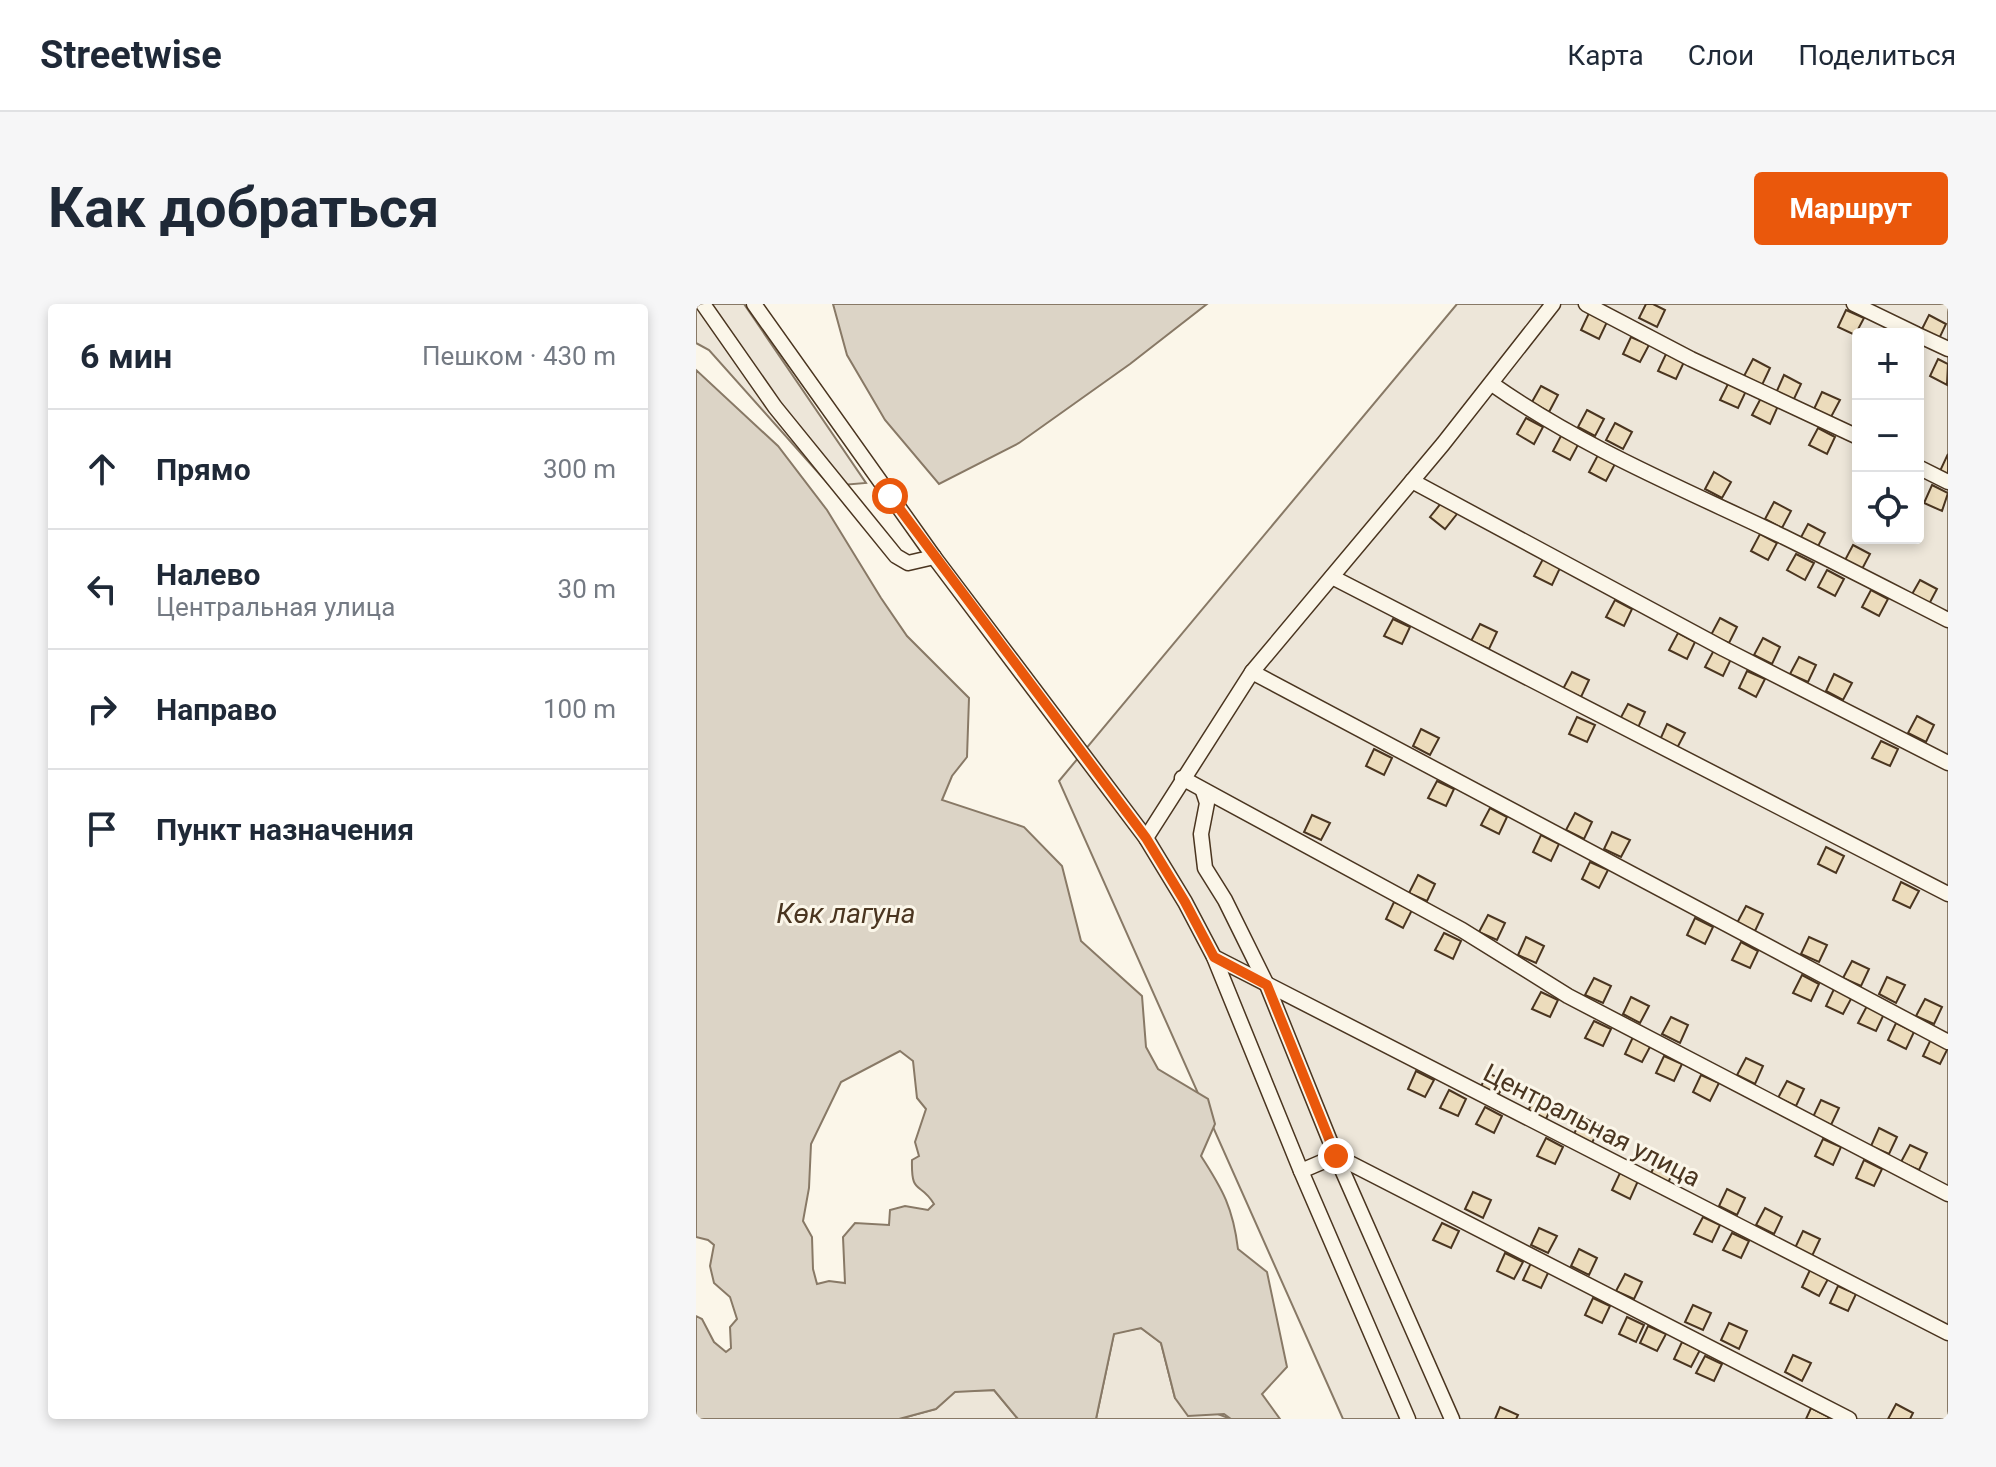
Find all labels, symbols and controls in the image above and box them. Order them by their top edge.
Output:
text: Streetwise [40,33,222,77]
text: Карта [1567,39,1644,72]
text: Слои [1688,39,1754,72]
text: Поделиться [1798,39,1956,72]
button: Маршрут [1754,172,1948,245]
text: Как добраться [48,175,439,241]
map controls [1852,328,1924,544]
button: + [1852,328,1924,400]
text: 6 мин [80,336,172,376]
text: Пешком · 430 m [422,341,616,371]
button: − [1852,400,1924,472]
icon: ahead [80,447,124,491]
text: Прямо [156,452,251,487]
text: 300 m [543,454,616,484]
button: locate [1852,472,1924,544]
route start [872,478,908,514]
text: Налево [156,557,260,592]
icon: left [80,567,124,611]
text: 30 m [558,574,616,604]
text: Центральная улица [156,592,395,622]
icon: right [80,687,124,731]
text: Направо [156,692,277,727]
text: 100 m [543,694,616,724]
icon: arrive [80,807,124,851]
text: Пункт назначения [156,812,414,847]
water label: Көк лагуна [776,897,916,930]
street label: Центральная улица [1479,1057,1705,1193]
route end [1318,1138,1354,1174]

